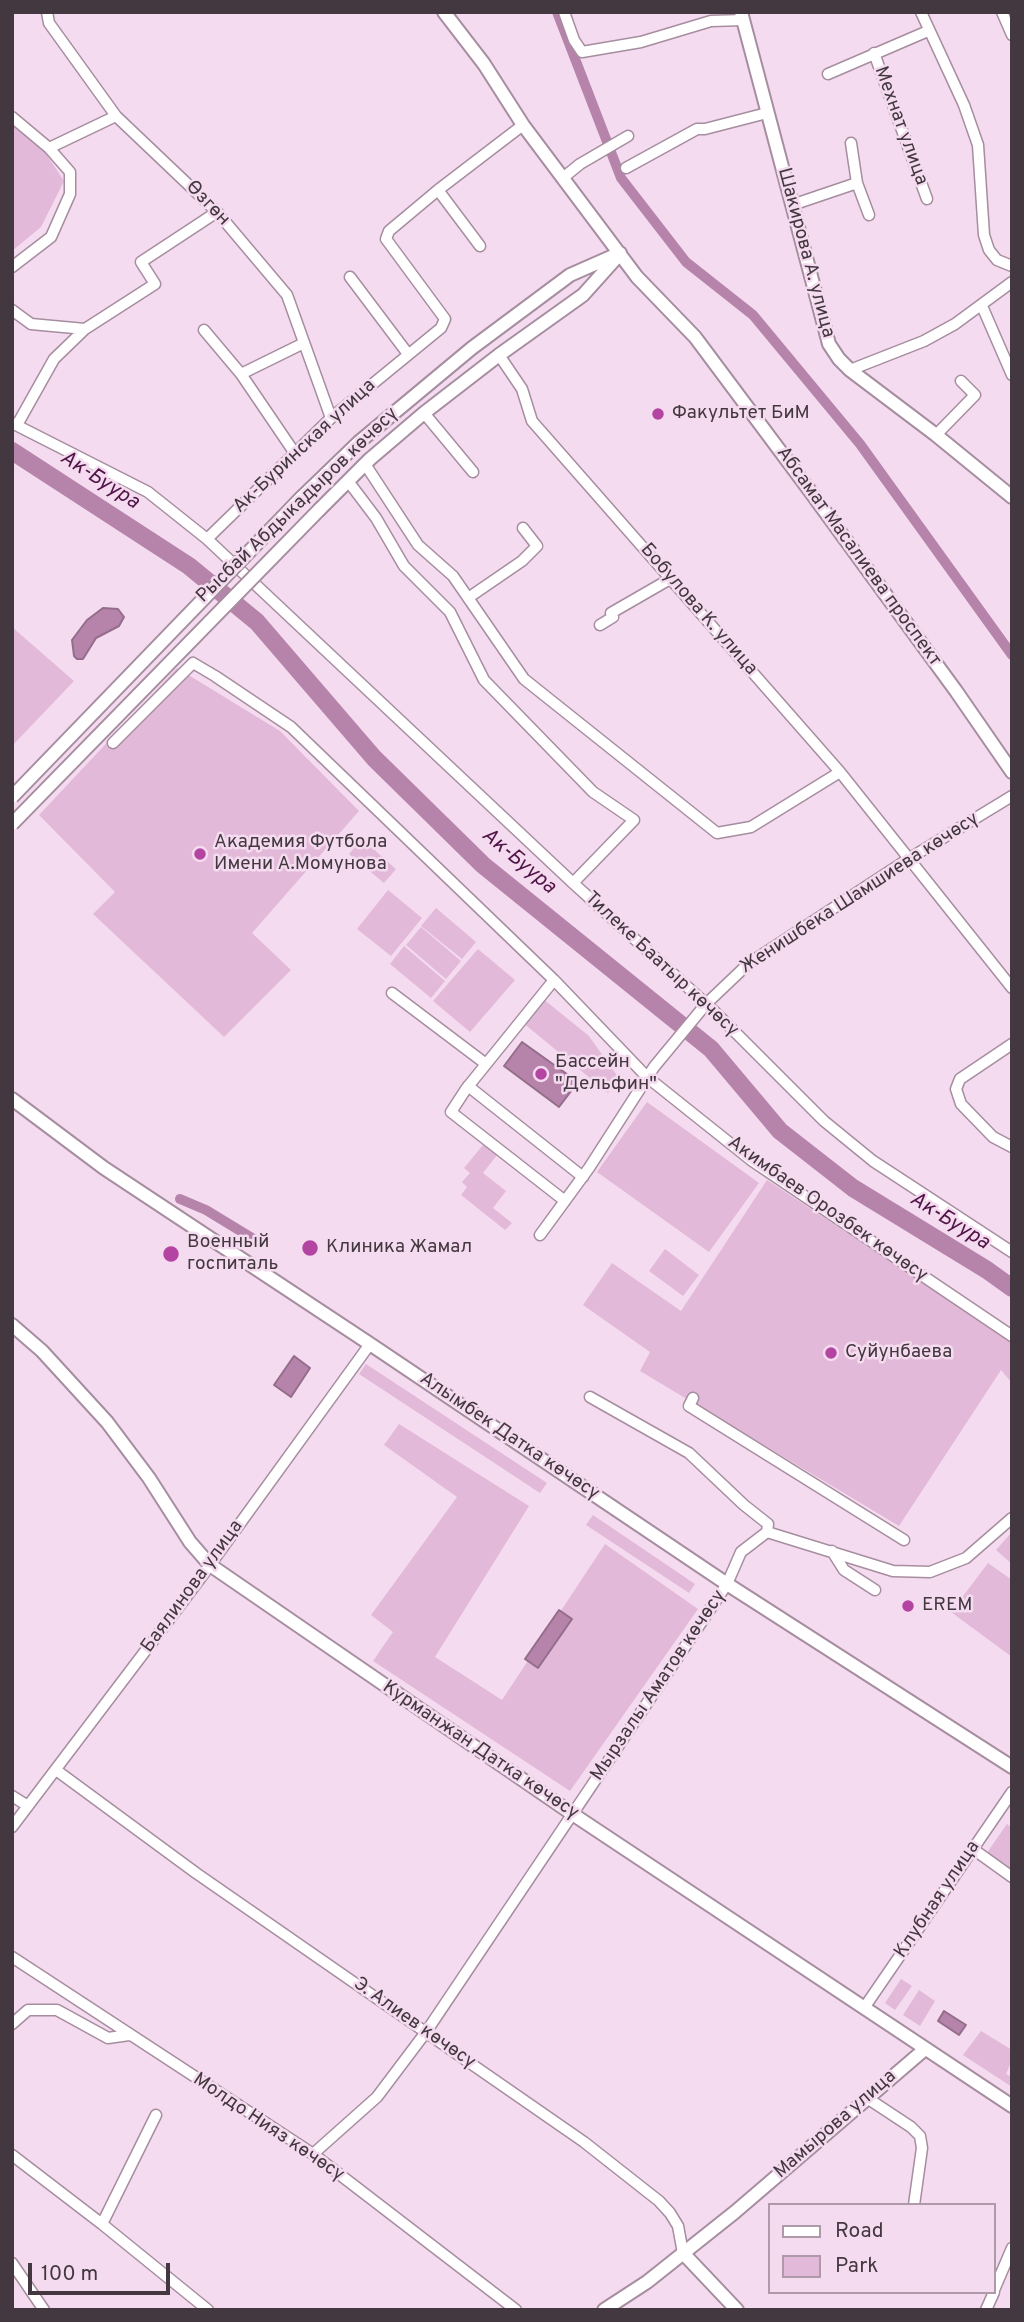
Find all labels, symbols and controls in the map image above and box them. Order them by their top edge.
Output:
street label: Мехнат улица [868,64,932,188]
street label: Шакирова А. улица [771,166,839,340]
street label: Өзгөн [180,177,234,231]
street label: Ак-Буринская улица [229,375,381,519]
street label: Рысбай Абдыкадыров көчөсү [192,403,404,609]
place label: Факультет БиМ [672,403,810,425]
marker: Факультет БиМ [650,406,666,422]
street label: Абсамат Масалиева проспект [771,443,945,671]
water label: Ак-Буура [55,446,143,516]
street label: Бобулова К. улица [635,539,761,681]
street label: Женишбека Шамшиева көчөсү [737,808,983,980]
water label: Ак-Буура [476,824,560,900]
place label: Академия Футбола Имени А.Момунова [214,832,387,876]
marker: Академия Футбола Имени А.Момунова [192,846,208,862]
street label: Тилеке Баатыр көчөсү [579,888,743,1042]
place label: Бассейн "Дельфин" [555,1052,657,1096]
marker: Бассейн "Дельфин" [533,1066,549,1082]
street label: Акимбаев Орозбек көчөсү [723,1132,931,1288]
water label: Ак-Буура [904,1188,994,1256]
place label: Военный госпиталь [187,1232,278,1276]
place label: Клиника Жамал [326,1237,472,1259]
marker: Клиника Жамал [300,1238,320,1258]
marker: Военный госпиталь [161,1244,181,1264]
place label: Суйунбаева [845,1342,952,1364]
marker: Суйунбаева [823,1345,839,1361]
street label: Алымбек Датка көчөсү [415,1368,603,1506]
street label: Баялинова улица [137,1516,249,1658]
street label: Мырзалы Аматов көчөсү [587,1586,731,1786]
place label: EREM [922,1595,972,1617]
marker: EREM [900,1598,916,1614]
street label: Курманжан Датка көчөсү [377,1677,583,1825]
street label: Клубная улица [890,1837,986,1963]
street label: Э. Алиев көчөсү [349,1973,479,2075]
street label: Мамырова улица [770,2066,902,2184]
street label: Молдо Нияз көчөсү [188,2069,348,2187]
legend [768,2203,996,2294]
text: Road [835,2218,884,2245]
scale bar [32,2248,173,2292]
text: Park [835,2253,878,2280]
text: 100 m [41,2261,98,2288]

